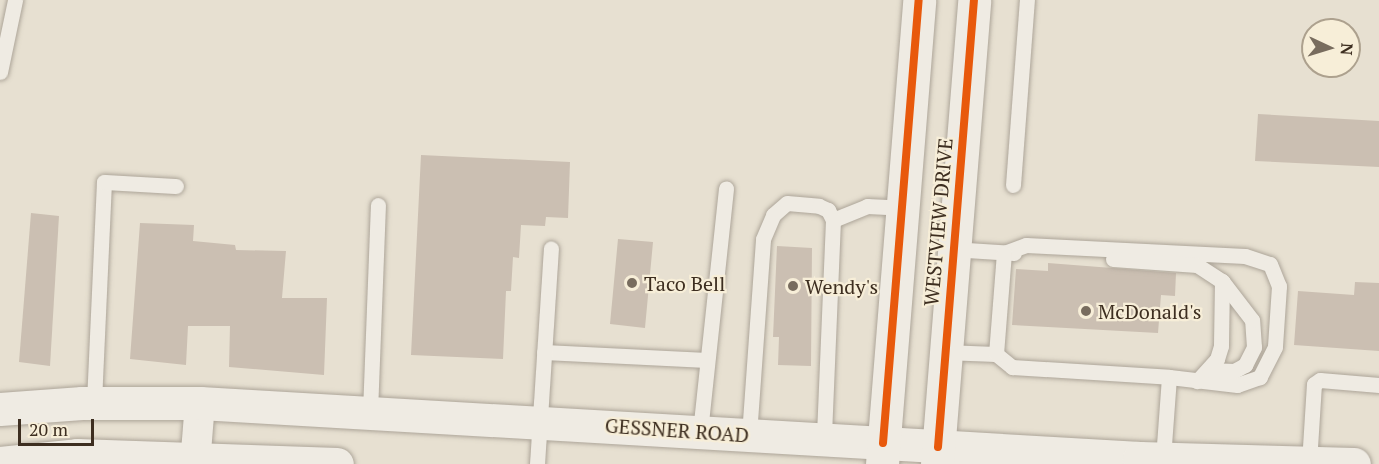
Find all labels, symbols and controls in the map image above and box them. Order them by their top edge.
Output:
north arrow [1301,18,1361,78]
text: N [1336,42,1358,56]
street label: WESTVIEW DRIVE [919,137,957,307]
place label: Taco Bell [644,271,725,295]
place label: Wendy's [805,274,878,298]
marker: Taco Bell [625,276,639,290]
marker: Wendy's [786,279,800,293]
place label: McDonald's [1098,299,1201,323]
marker: McDonald's [1079,304,1093,318]
scale bar [21,407,98,445]
street label: GESSNER ROAD [604,413,750,447]
text: 20 m [29,417,68,441]

